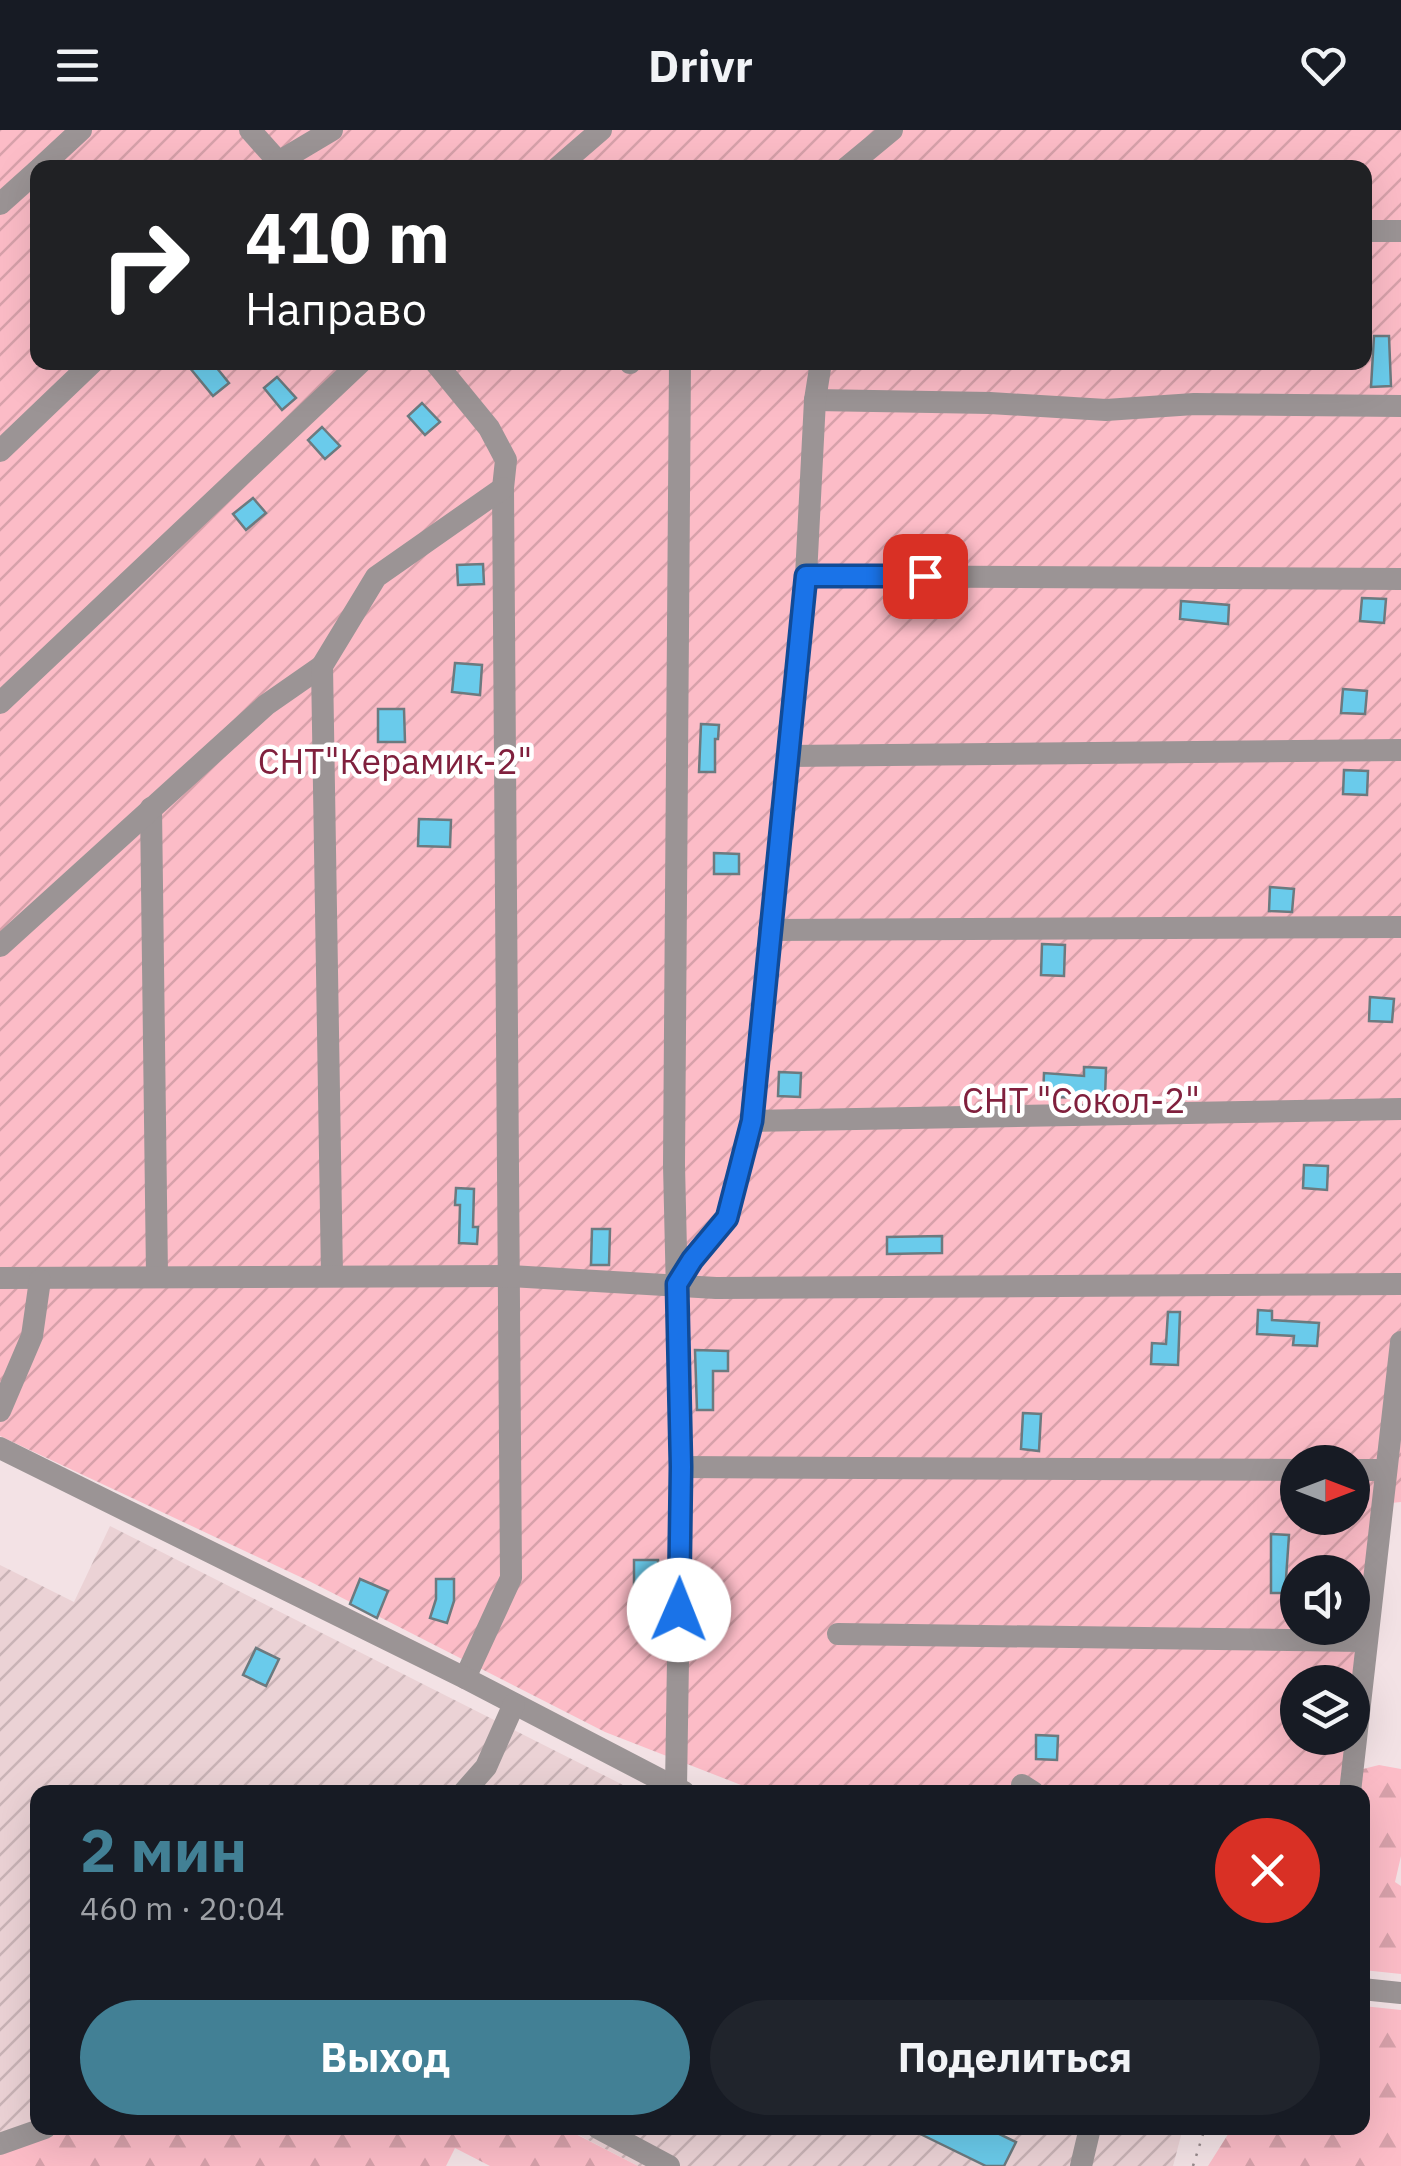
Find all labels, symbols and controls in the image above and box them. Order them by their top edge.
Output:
text: Drivr [648,36,753,94]
icon: menu [50,38,105,93]
icon: heart [1296,38,1351,93]
text: 410 m [245,191,450,282]
icon: right [80,200,210,330]
text: Направо [245,279,427,337]
pin [883,534,968,619]
icon: arrive [898,549,953,604]
park label: СНТ"Керамик-2" [258,738,532,784]
park label: СНТ "Сокол-2" [962,1077,1200,1123]
north arrow [1280,1445,1370,1535]
map controls [1280,1445,1370,1755]
button: sound [1280,1555,1370,1645]
position arrow [627,1558,731,1662]
button: layers [1280,1665,1370,1755]
text: 2 мин [80,1810,247,1889]
button: close [1215,1818,1320,1923]
text: 460 m · 20:04 [80,1887,285,1929]
button: Выход [80,2000,690,2115]
button: Поделиться [710,2000,1320,2115]

